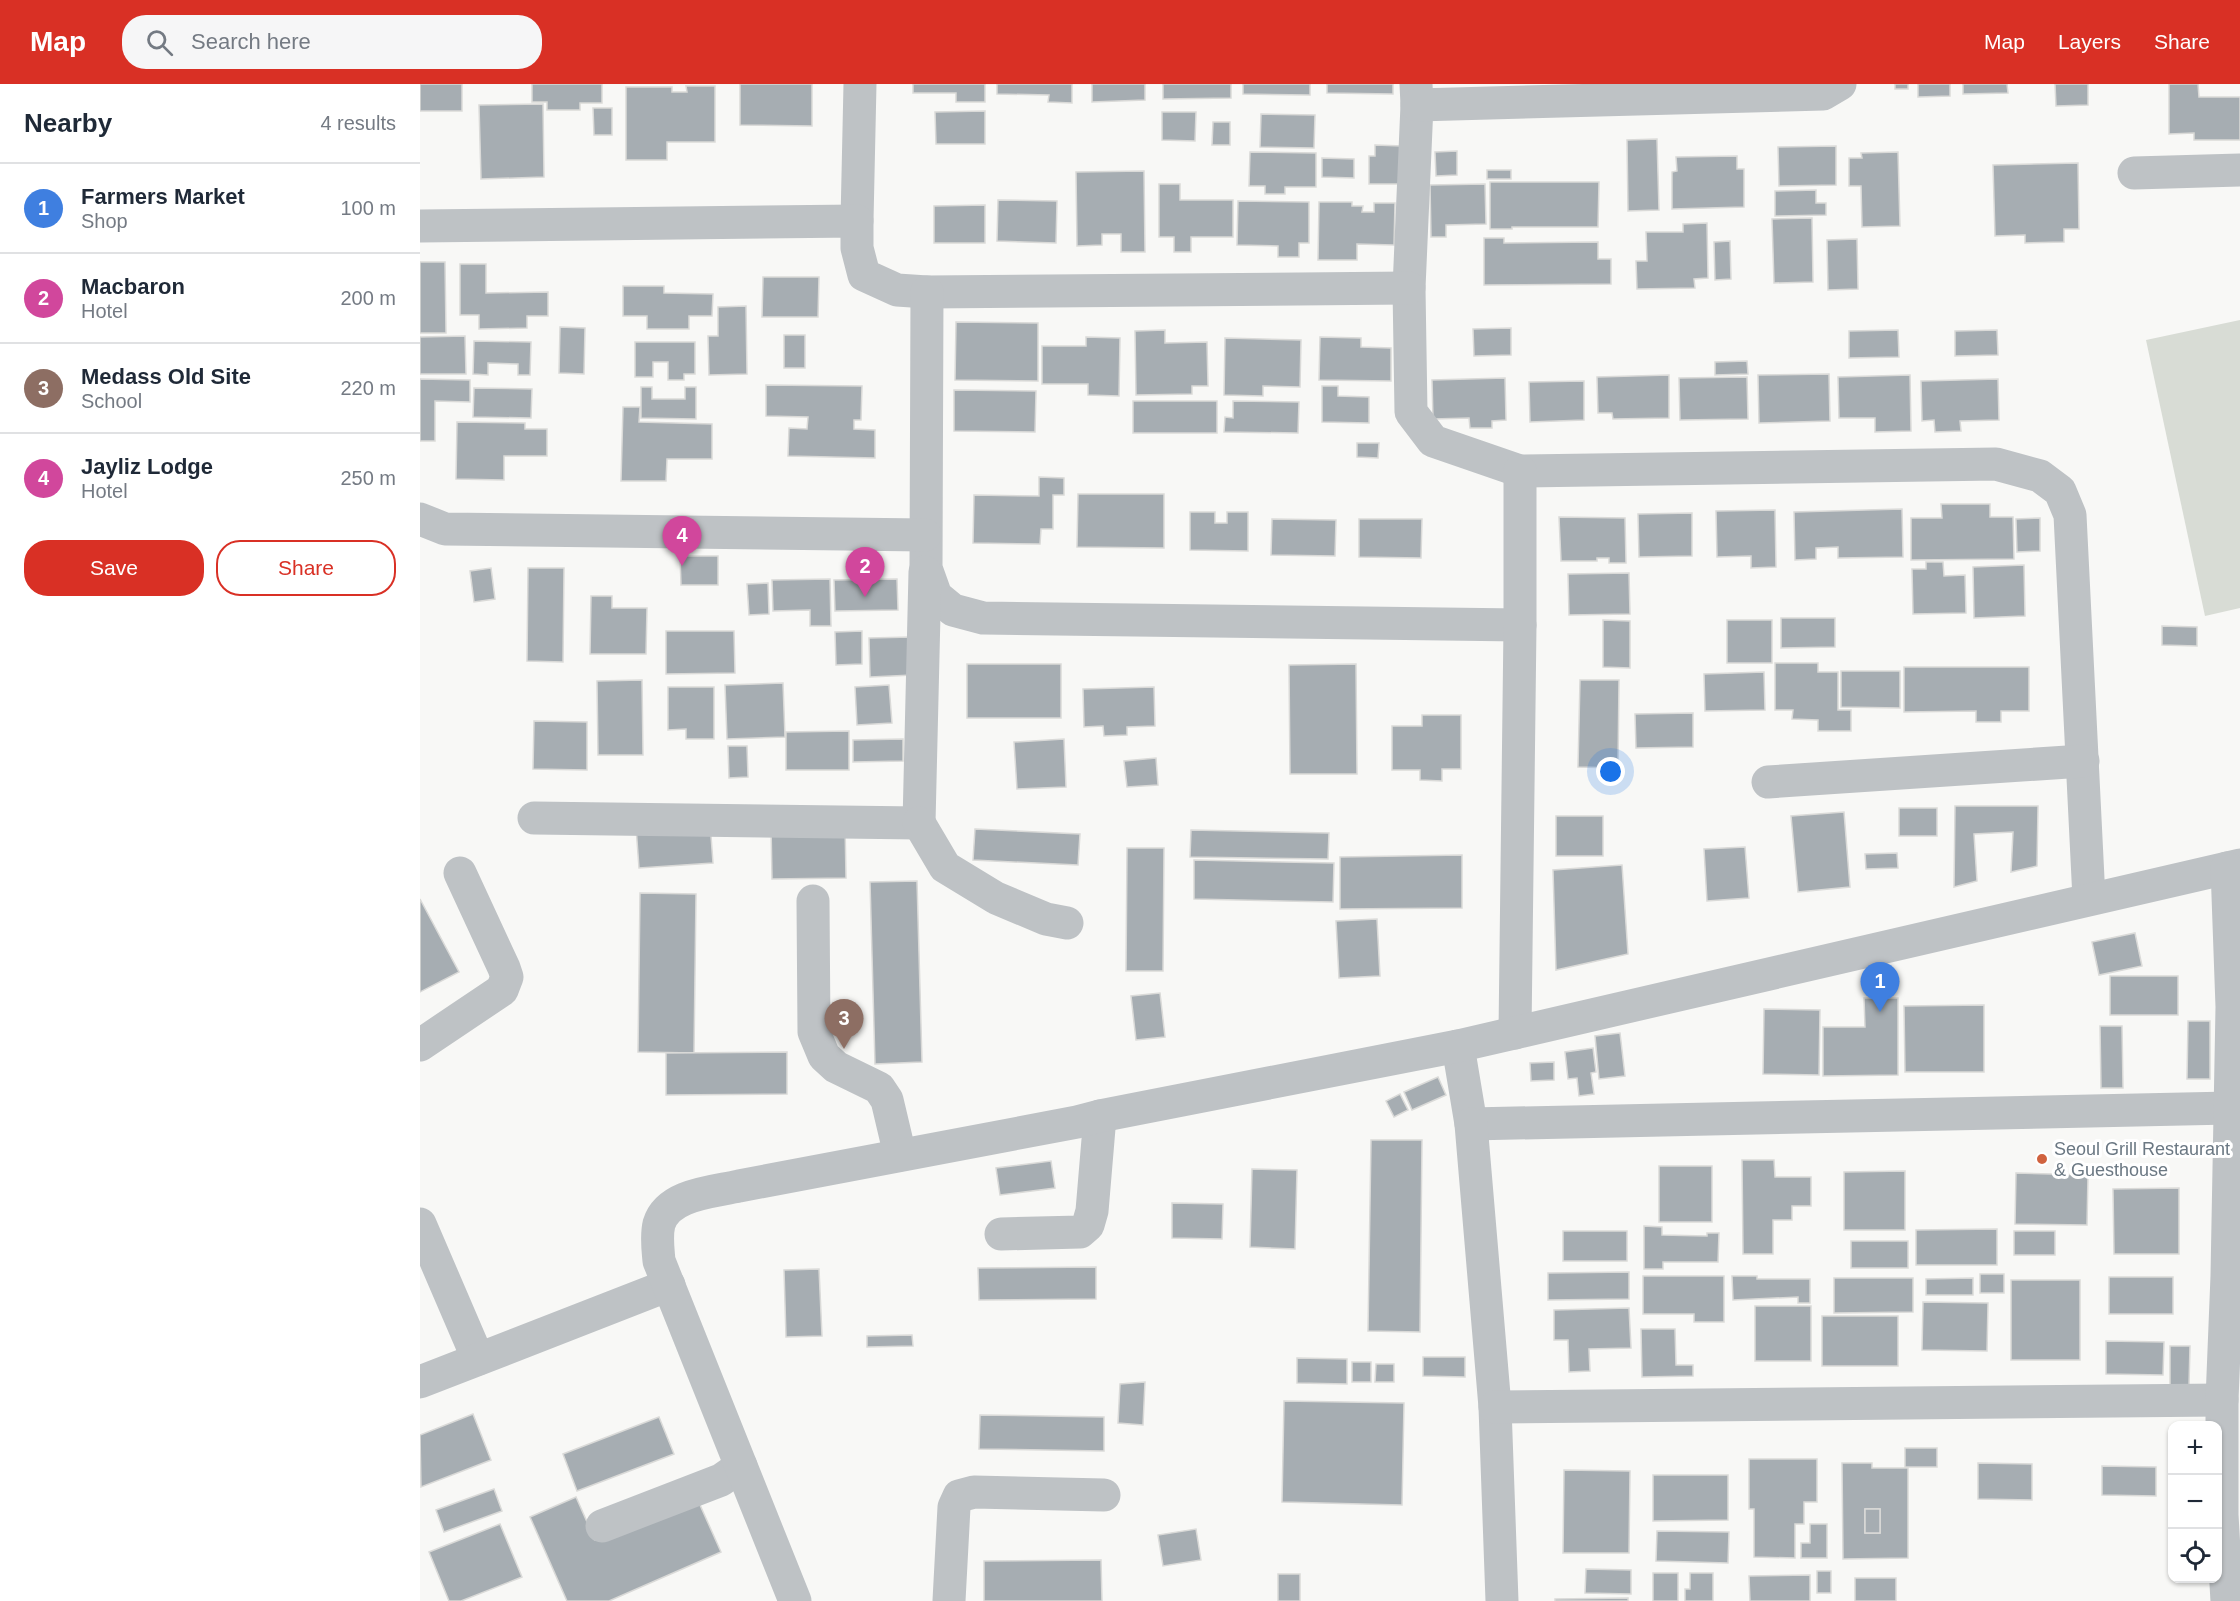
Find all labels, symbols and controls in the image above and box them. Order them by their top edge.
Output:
search box [122,15,542,69]
text: Map [30,26,86,57]
icon: search [143,26,176,59]
text: Search here [191,29,311,54]
text: Map [1984,30,2025,53]
text: Layers [2058,30,2121,53]
text: Share [2154,30,2210,53]
text: Nearby [24,108,112,138]
text: 4 results [320,112,396,134]
text: Farmers Market [81,184,245,209]
text: 1 [38,197,49,219]
text: 100 m [340,197,396,219]
text: Shop [81,210,128,232]
text: Macbaron [81,274,185,299]
text: 2 [38,287,49,309]
text: 200 m [340,287,396,309]
text: Hotel [81,300,128,322]
text: Medass Old Site [81,364,251,389]
text: 3 [38,377,49,399]
text: 220 m [340,377,396,399]
text: School [81,390,142,412]
text: Jayliz Lodge [81,454,213,479]
text: 4 [38,467,49,489]
text: 250 m [340,467,396,489]
text: Hotel [81,480,128,502]
pin: 4 [662,516,702,566]
button: Save [24,540,204,596]
button: Share [216,540,396,596]
pin: 2 [846,548,884,597]
your location [1596,757,1625,786]
pin: 1 [1860,962,1900,1012]
pin: 3 [824,1000,864,1049]
place label: Seoul Grill Restaurant & Guesthouse [2054,1139,2230,1180]
marker: Seoul Grill Restaurant & Guesthouse [2035,1152,2049,1166]
map controls [2168,1421,2222,1583]
button: + [2168,1421,2222,1475]
button: − [2168,1475,2222,1529]
button: locate [2168,1529,2222,1583]

